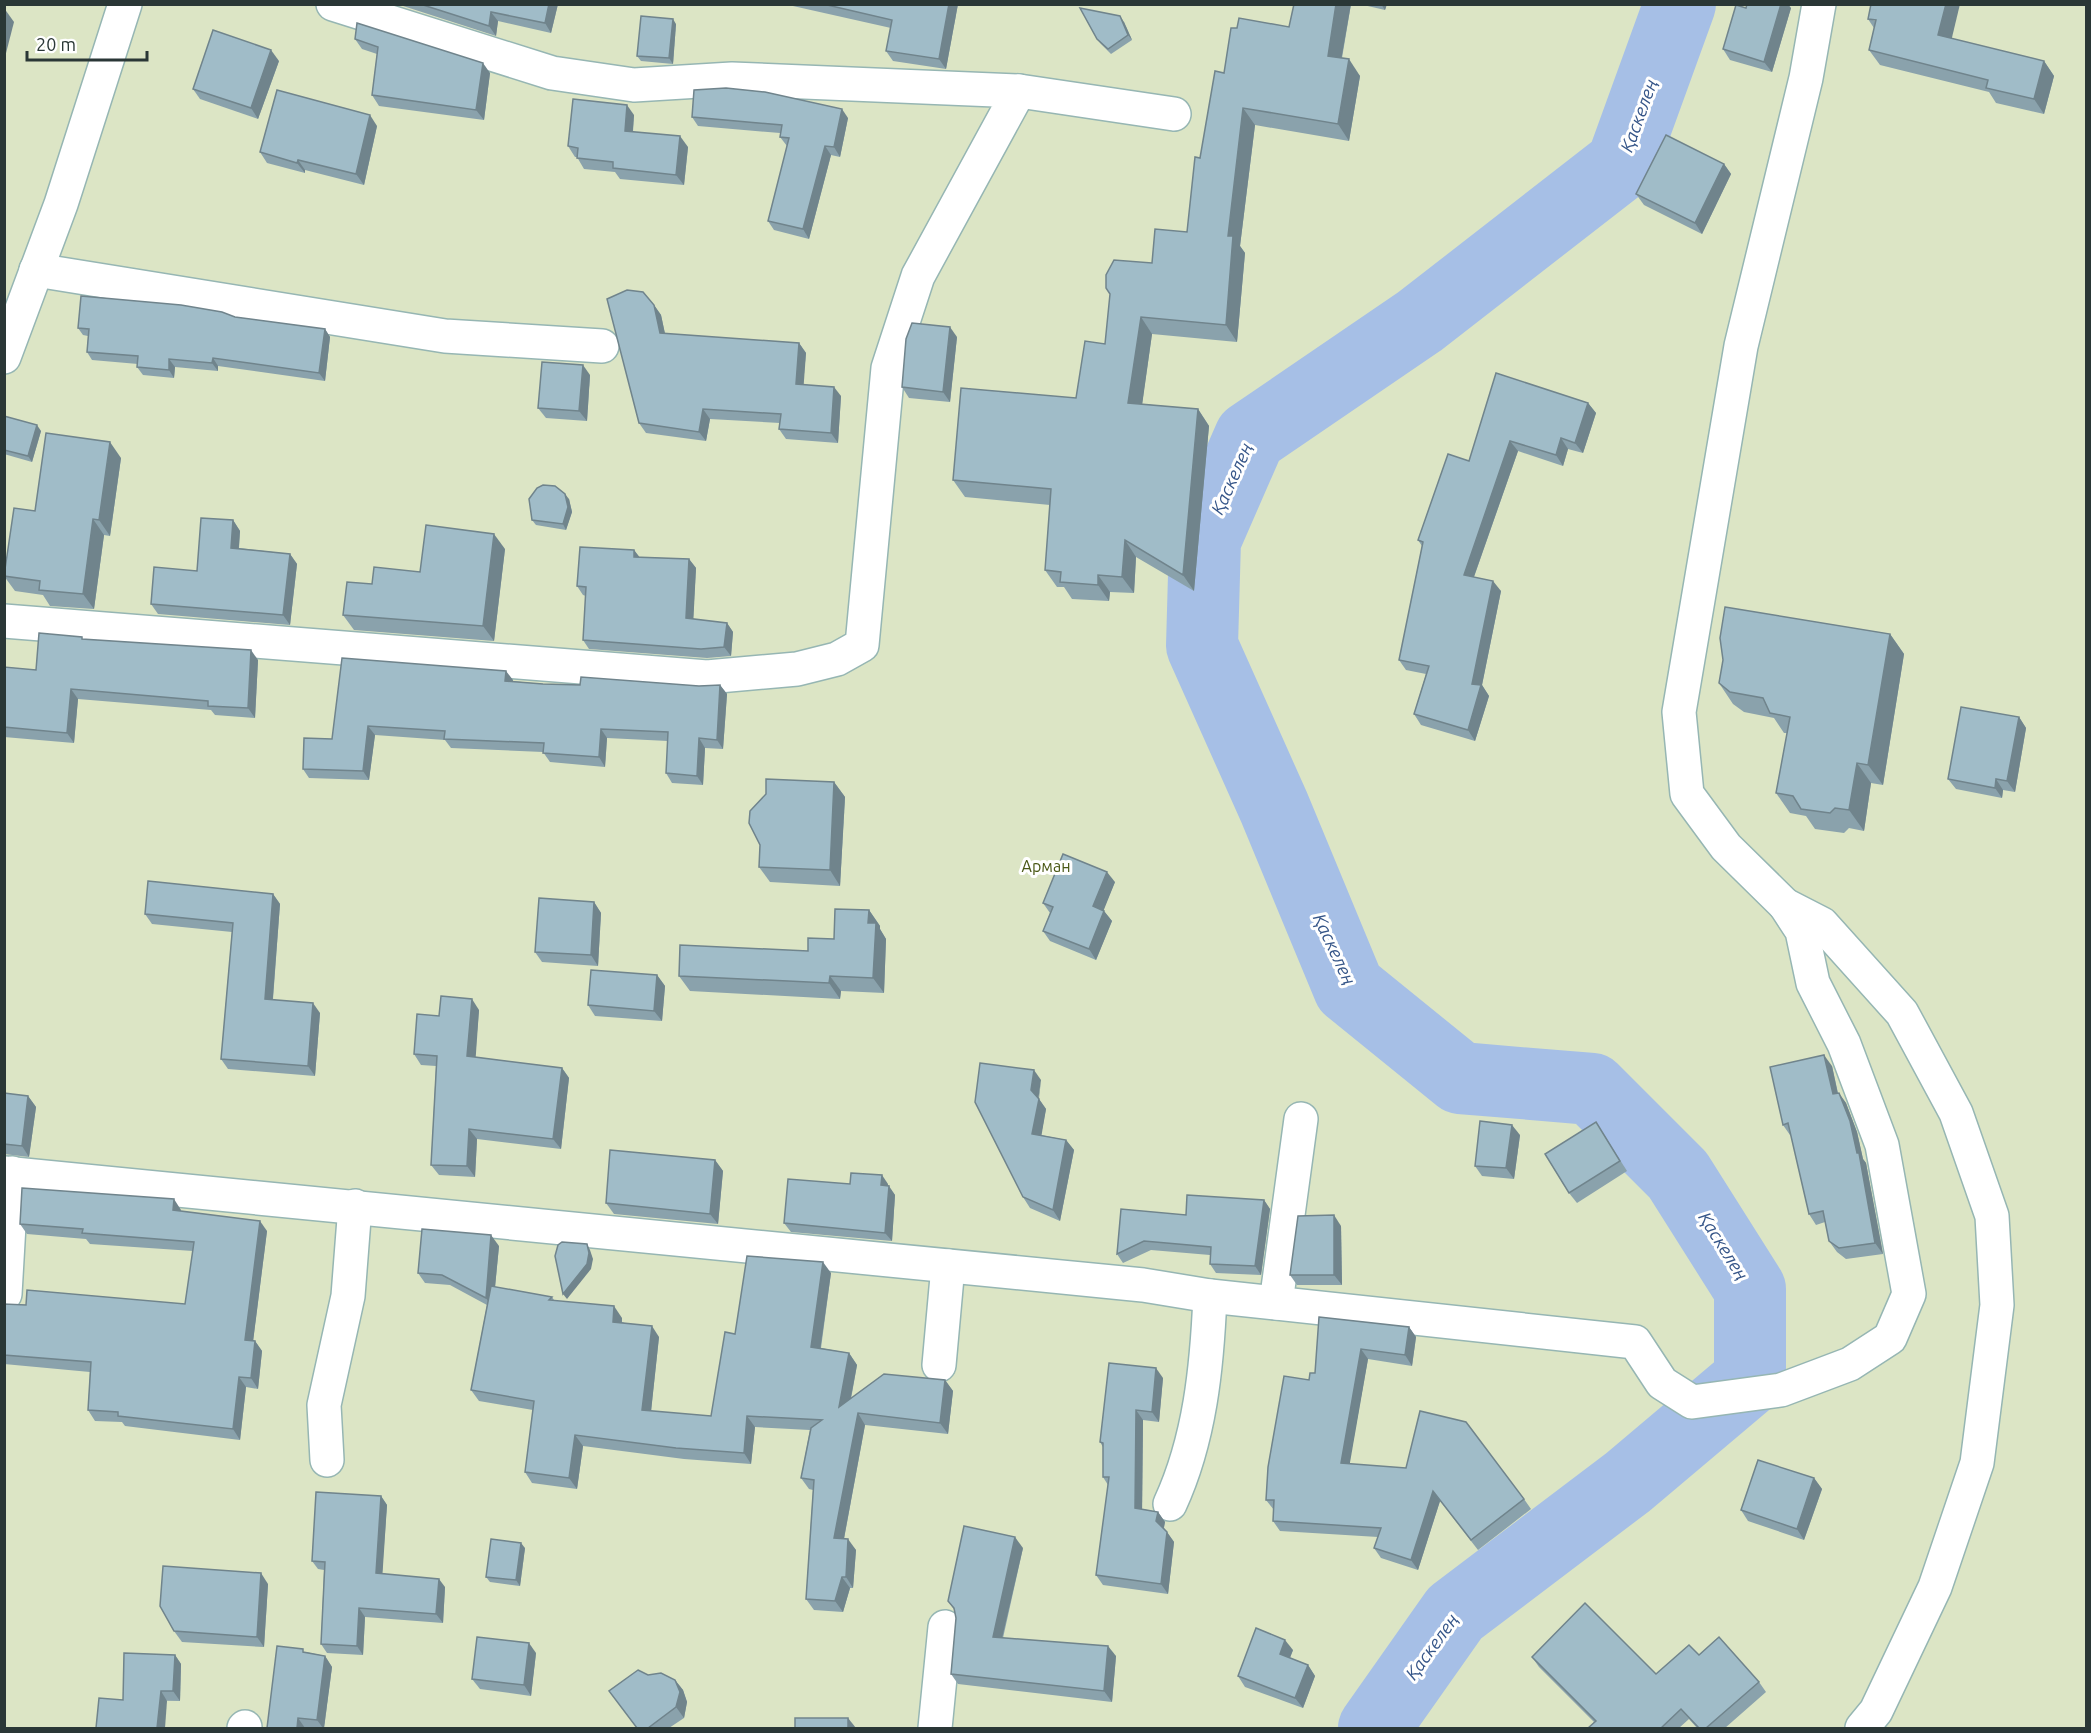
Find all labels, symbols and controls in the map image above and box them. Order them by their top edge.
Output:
scale bar [27,24,147,62]
text: 20 m [36,34,76,54]
water label: Қаскелең [1616,77,1660,155]
water label: Қаскелең [1207,440,1256,517]
park label: Арман [1022,857,1070,875]
water label: Қаскелең [1310,910,1360,987]
water label: Қаскелең [1695,1208,1752,1283]
water label: Қаскелең [1401,1610,1462,1683]

